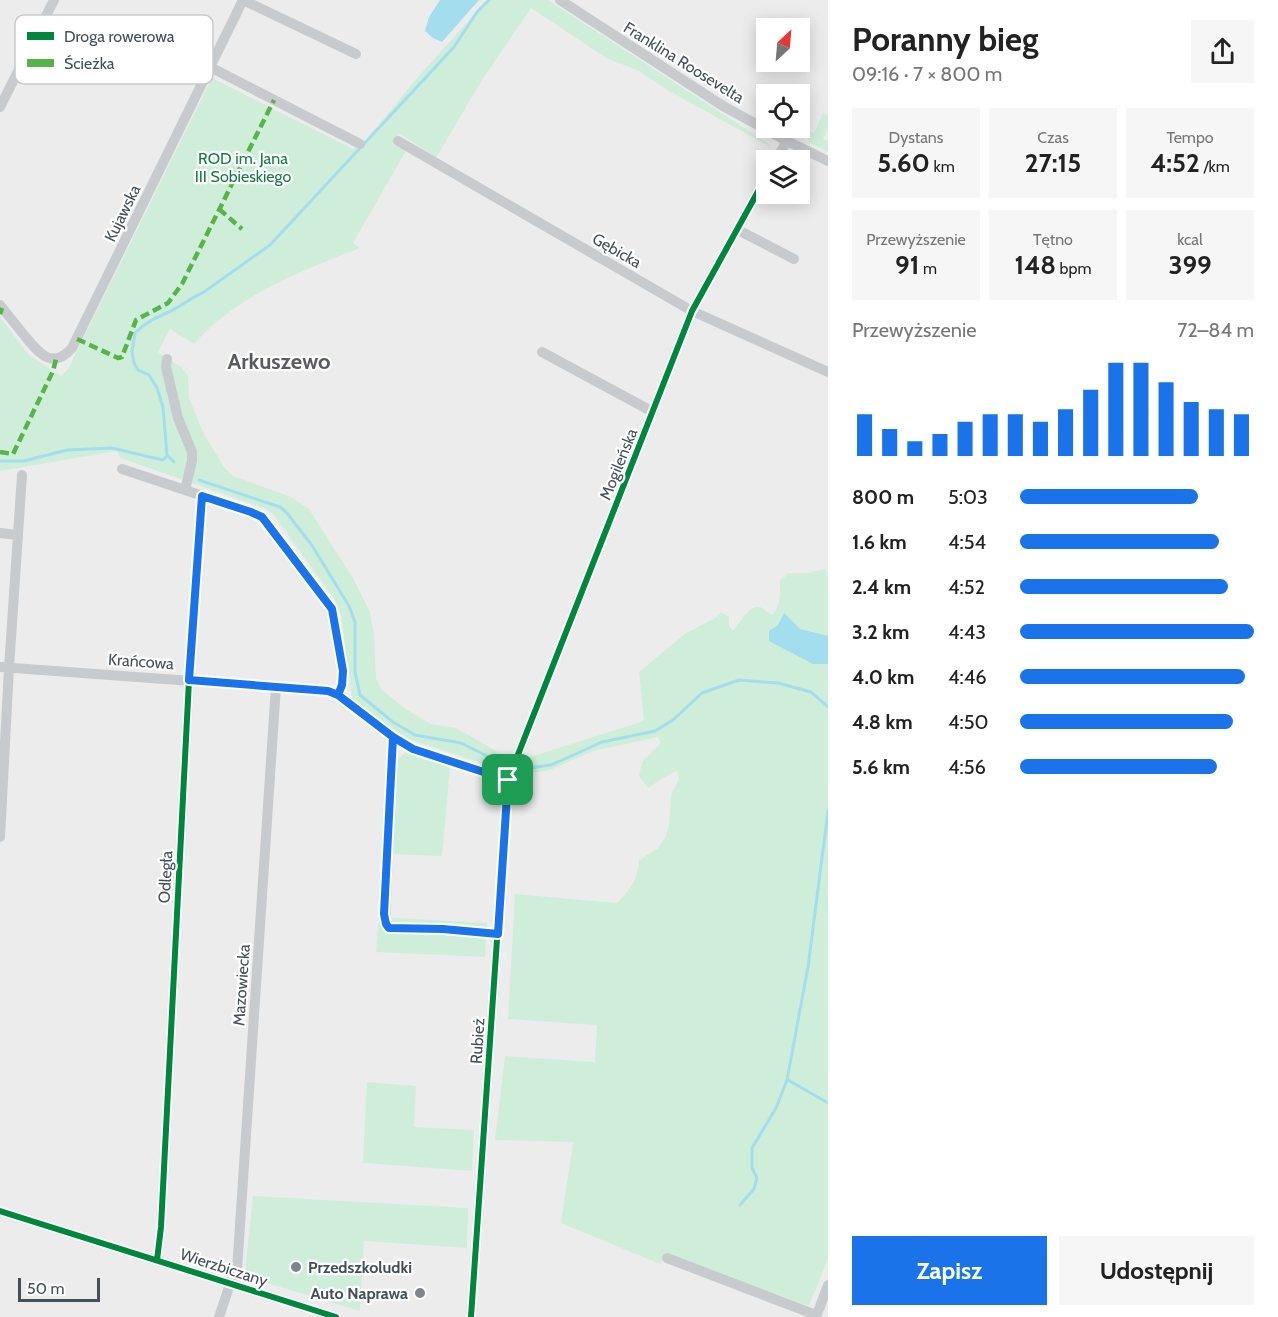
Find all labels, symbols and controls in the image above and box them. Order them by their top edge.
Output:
legend [15,15,213,84]
street label: Franklina Roosevelta [620,18,748,107]
north arrow [756,18,810,72]
map controls [756,18,810,204]
text: Poranny bieg [852,19,1039,59]
button: share [1191,20,1254,83]
text: Droga rowerowa [64,27,175,46]
text: Ścieżka [64,54,115,73]
text: 09:16 · 7 × 800 m [852,62,1002,86]
button: locate [756,84,810,138]
text: Dystans [889,128,943,147]
text: Czas [1037,128,1069,147]
text: Tempo [1166,128,1214,147]
text: 5.60 [877,147,930,179]
text: 27:15 [1025,147,1081,179]
text: 4:52 [1150,147,1200,179]
park label: ROD im. Jana III Sobieskiego [195,149,291,186]
button: layers [756,150,810,204]
text: km [930,157,955,176]
text: /km [1200,157,1230,176]
street label: Kujawska [101,181,144,245]
street label: Gębicka [589,229,645,272]
text: Przewyższenie [866,230,966,249]
text: Tętno [1033,230,1073,249]
text: kcal [1177,230,1203,249]
text: 91 [895,249,919,281]
text: 148 [1015,249,1056,281]
text: 399 [1168,249,1212,281]
text: m [919,259,937,278]
text: bpm [1056,259,1091,278]
text: Przewyższenie [852,318,976,342]
text: 72–84 m [1177,318,1254,342]
district label: Arkuszewo [227,348,331,375]
street label: Mogileńska [596,425,642,503]
text: 800 m [852,485,914,509]
text: 5:03 [948,485,988,509]
text: 1.6 km [852,530,907,554]
text: 4:54 [948,530,986,554]
text: 2.4 km [852,575,911,599]
text: 4:52 [948,575,985,599]
text: 3.2 km [852,620,909,644]
text: 4:43 [948,620,986,644]
street label: Krańcowa [108,650,175,673]
text: 4.0 km [852,665,914,689]
text: 4:46 [948,665,987,689]
text: 4.8 km [852,710,913,734]
text: 4:50 [948,710,989,734]
pin [482,754,533,805]
text: 5.6 km [852,755,910,779]
text: 4:56 [948,755,986,779]
icon: arrive [491,763,524,796]
street label: Odległa [155,850,176,904]
street label: Mazowiecka [229,943,254,1027]
street label: Rubież [466,1017,489,1065]
button: Zapisz [852,1236,1047,1305]
button: Udostępnij [1059,1236,1254,1305]
street label: Wierzbiczany [178,1244,270,1291]
place label: Przedszkoludki [308,1258,412,1277]
marker: Przedszkoludki [289,1260,303,1274]
scale bar [18,1275,100,1302]
text: 50 m [27,1279,64,1298]
place label: Auto Naprawa [310,1284,408,1303]
marker: Auto Naprawa [413,1286,427,1300]

